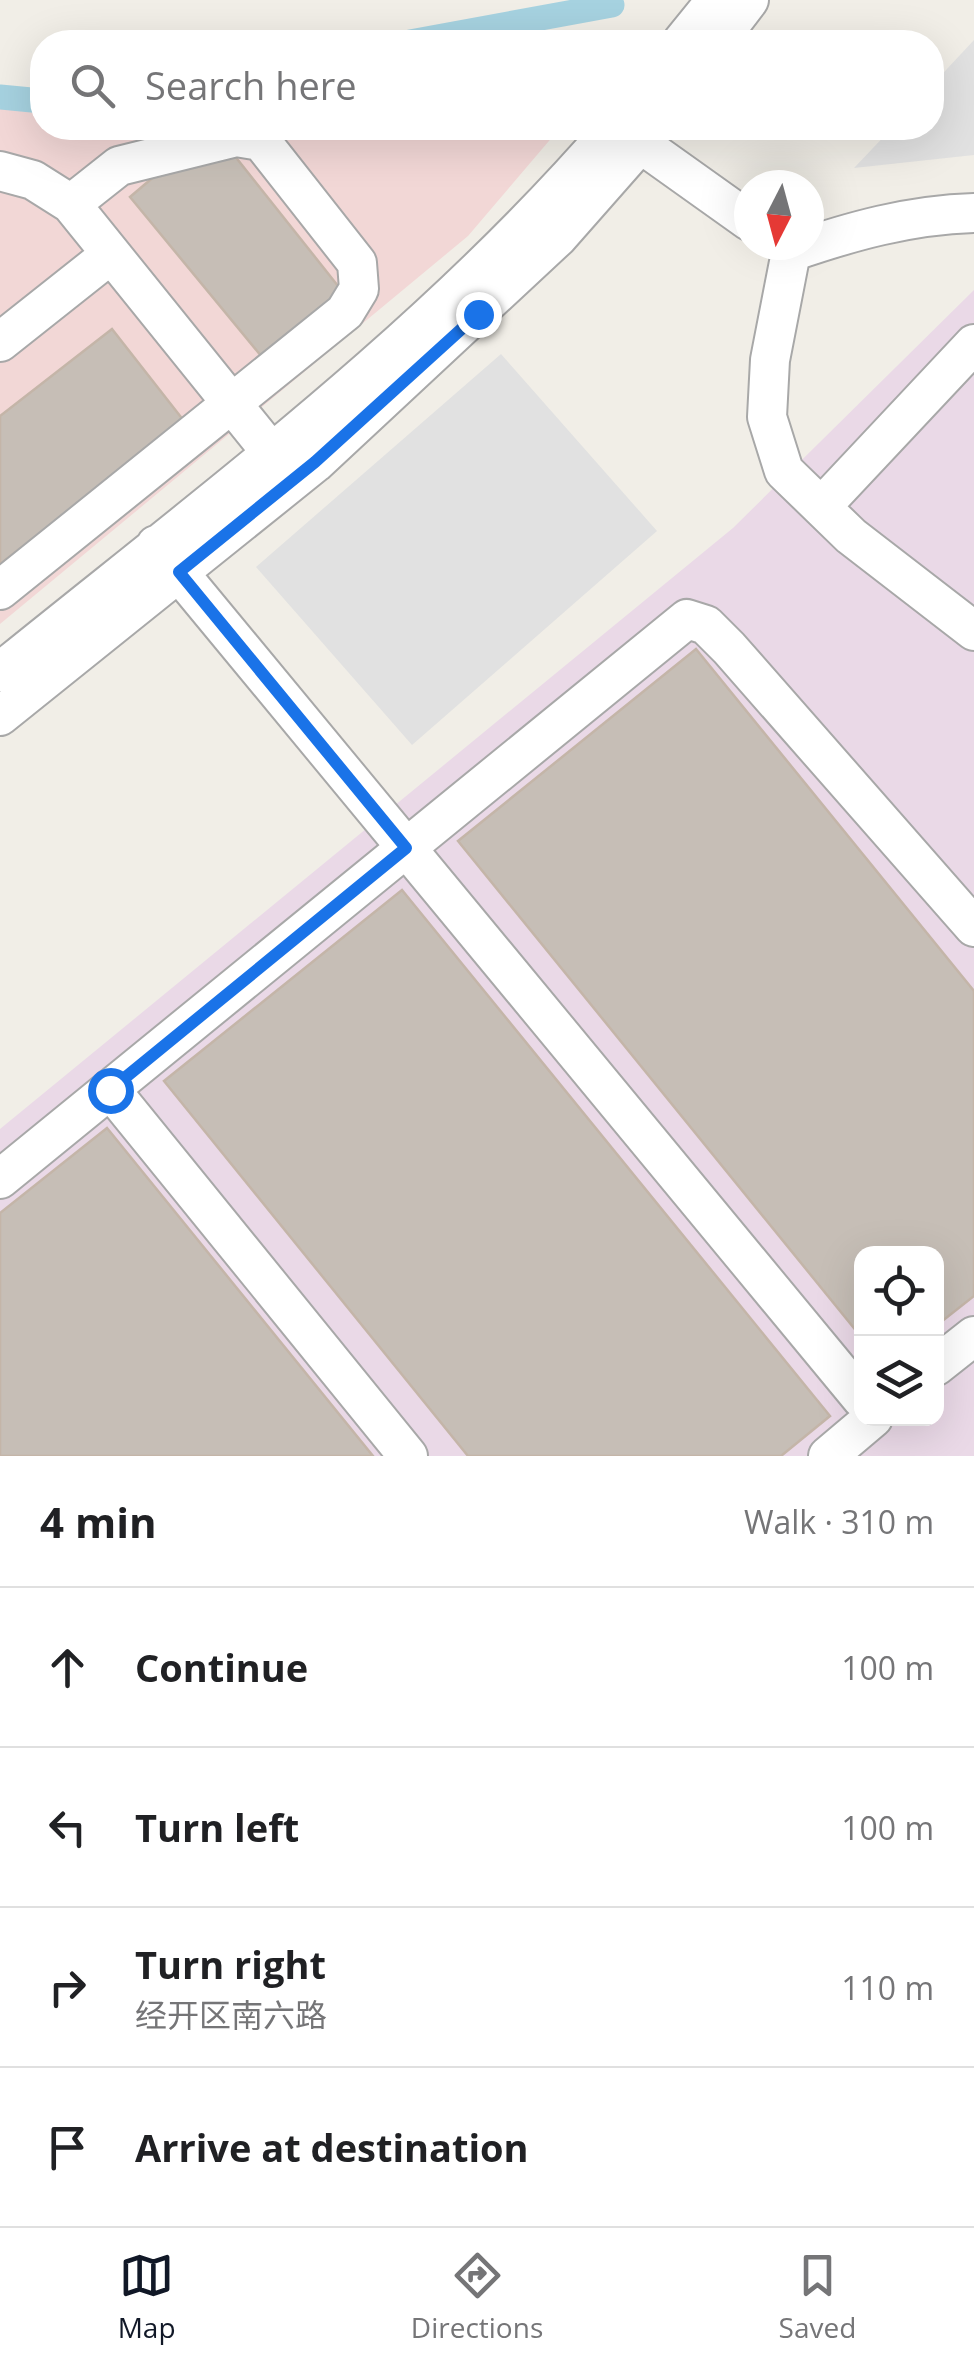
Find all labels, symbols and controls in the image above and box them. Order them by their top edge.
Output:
search box [30,30,944,140]
icon: search [65,58,120,113]
text: Search here [145,59,357,111]
north arrow [734,170,824,260]
route end [456,292,502,338]
route start [88,1068,134,1114]
map controls [854,1246,944,1426]
button: locate [854,1246,944,1336]
button: layers [854,1336,944,1426]
text: 4 min [40,1493,157,1550]
text: Walk · 310 m [744,1500,934,1543]
icon: ahead [40,1640,95,1695]
text: Continue [135,1641,308,1693]
text: 100 m [841,1646,934,1689]
icon: left [40,1800,95,1855]
text: Turn left [135,1801,299,1853]
text: 100 m [841,1806,934,1849]
text: Turn right [135,1938,326,1990]
icon: right [40,1960,95,2015]
text: 110 m [841,1966,934,2009]
text: 经开区南六路 [135,1993,327,2036]
icon: arrive [40,2120,95,2175]
text: Arrive at destination [135,2121,529,2173]
tab: Map [118,2248,176,2346]
tab: Directions [411,2248,543,2346]
tab: Saved [779,2248,856,2346]

